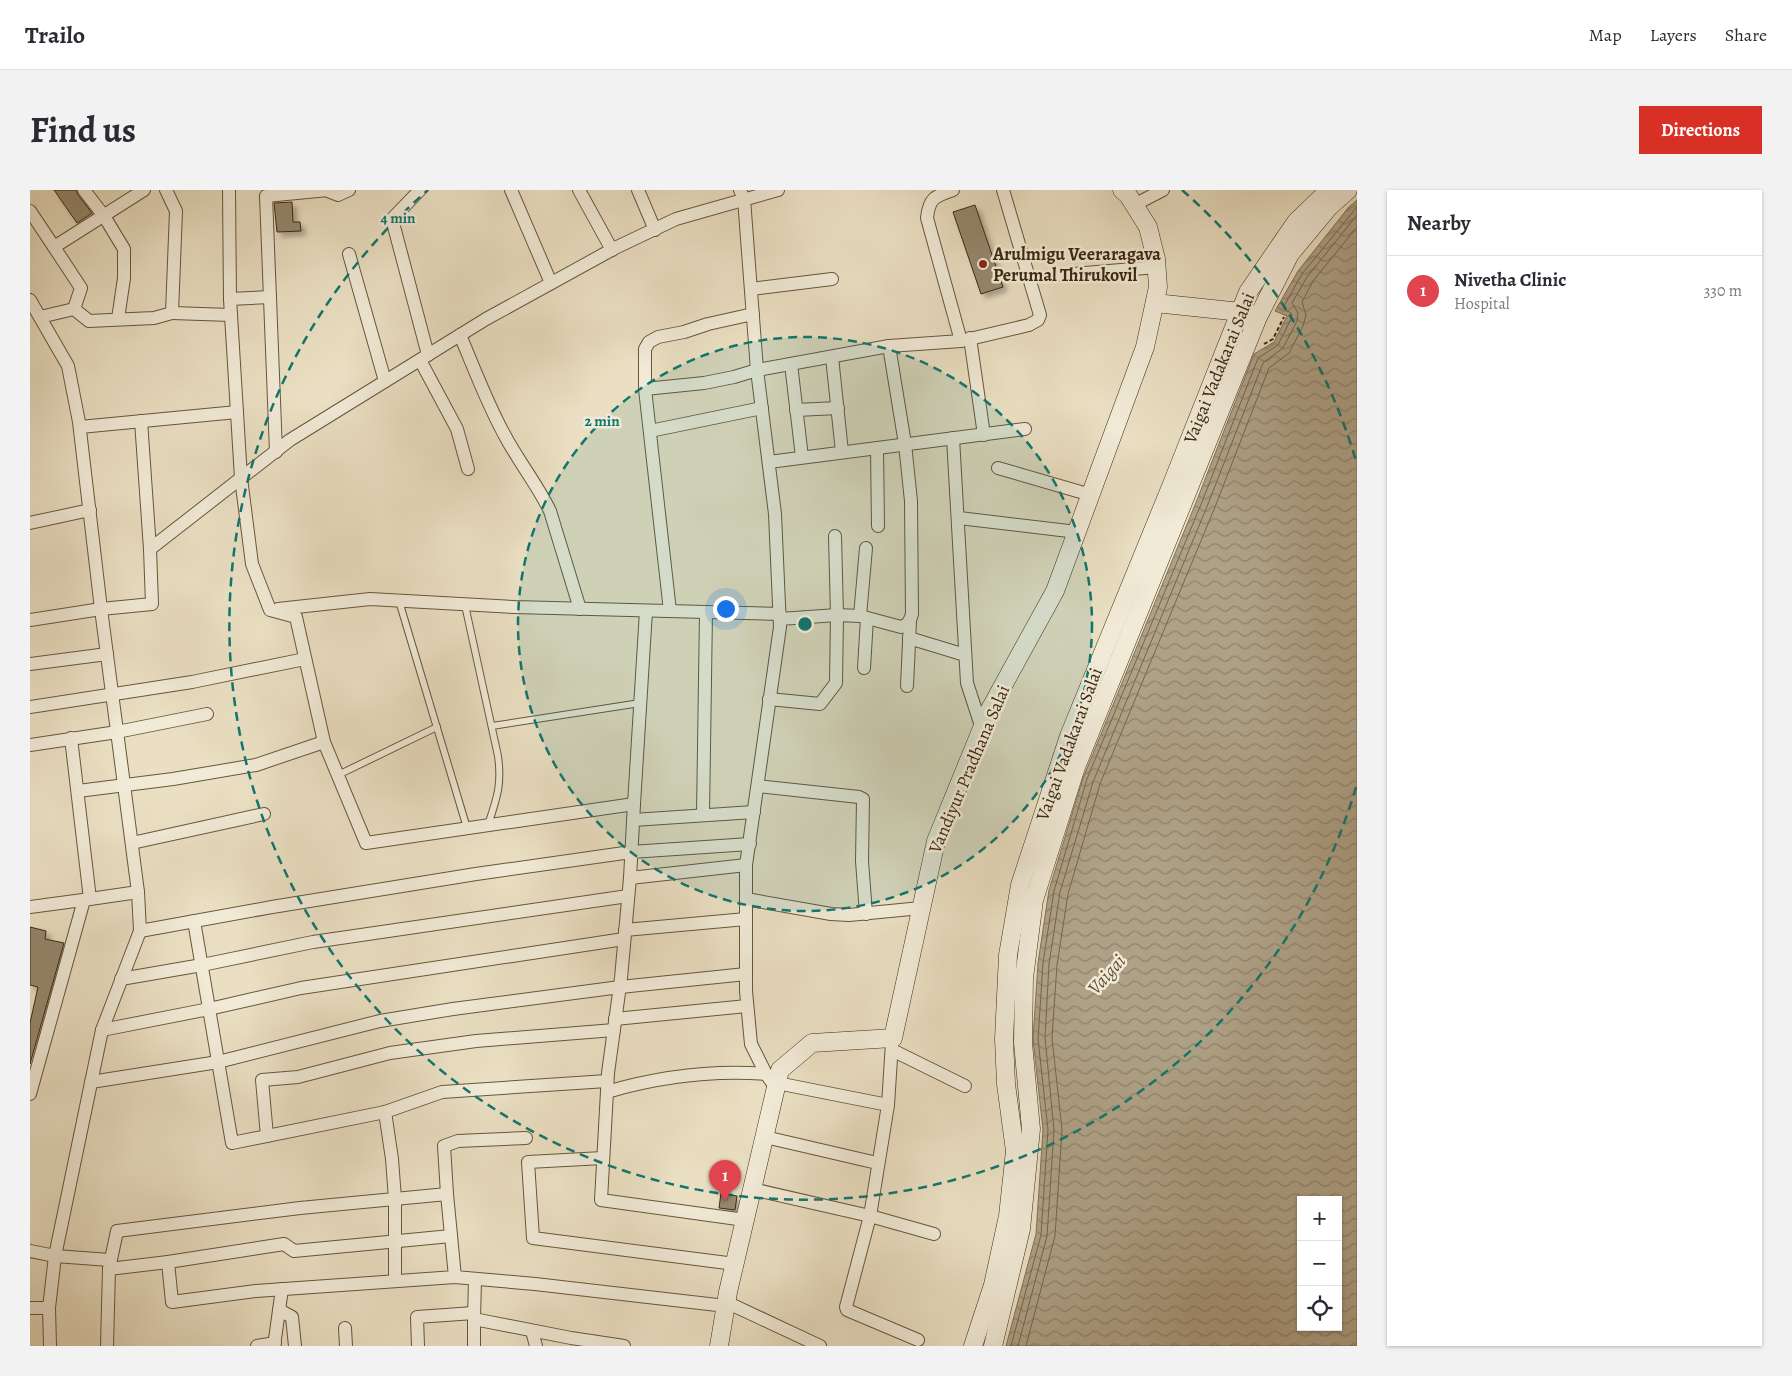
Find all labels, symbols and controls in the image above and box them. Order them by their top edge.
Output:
text: Trailo [25,19,85,51]
text: Map [1589,23,1622,47]
text: Layers [1650,23,1697,47]
text: Share [1725,23,1767,47]
text: Find us [30,106,136,154]
button: Directions [1639,106,1762,154]
text: 4 min [380,208,416,228]
text: Nearby [1407,209,1470,237]
place label: Arulmigu Veeraragava Perumal Thirukovil [992,242,1161,287]
marker: Arulmigu Veeraragava Perumal Thirukovil [977,258,989,270]
text: Nivetha Clinic [1454,267,1567,293]
text: 1 [1420,280,1426,302]
text: 330 m [1704,280,1742,302]
street label: Vaigai Vadakarai Salai [1177,289,1260,448]
text: Hospital [1454,293,1510,315]
text: 2 min [584,411,620,431]
your location [713,596,739,622]
centre of rings [796,615,814,633]
street label: Vaigai Vadakarai Salai [1030,664,1108,825]
street label: Vandiyur Pradhana Salai [922,681,1015,858]
water label: Vaigai [1082,949,1132,1000]
pin: 1 [709,1160,741,1201]
map controls [1297,1196,1342,1331]
button: + [1297,1196,1342,1241]
button: − [1297,1241,1342,1286]
button: locate [1297,1286,1342,1331]

